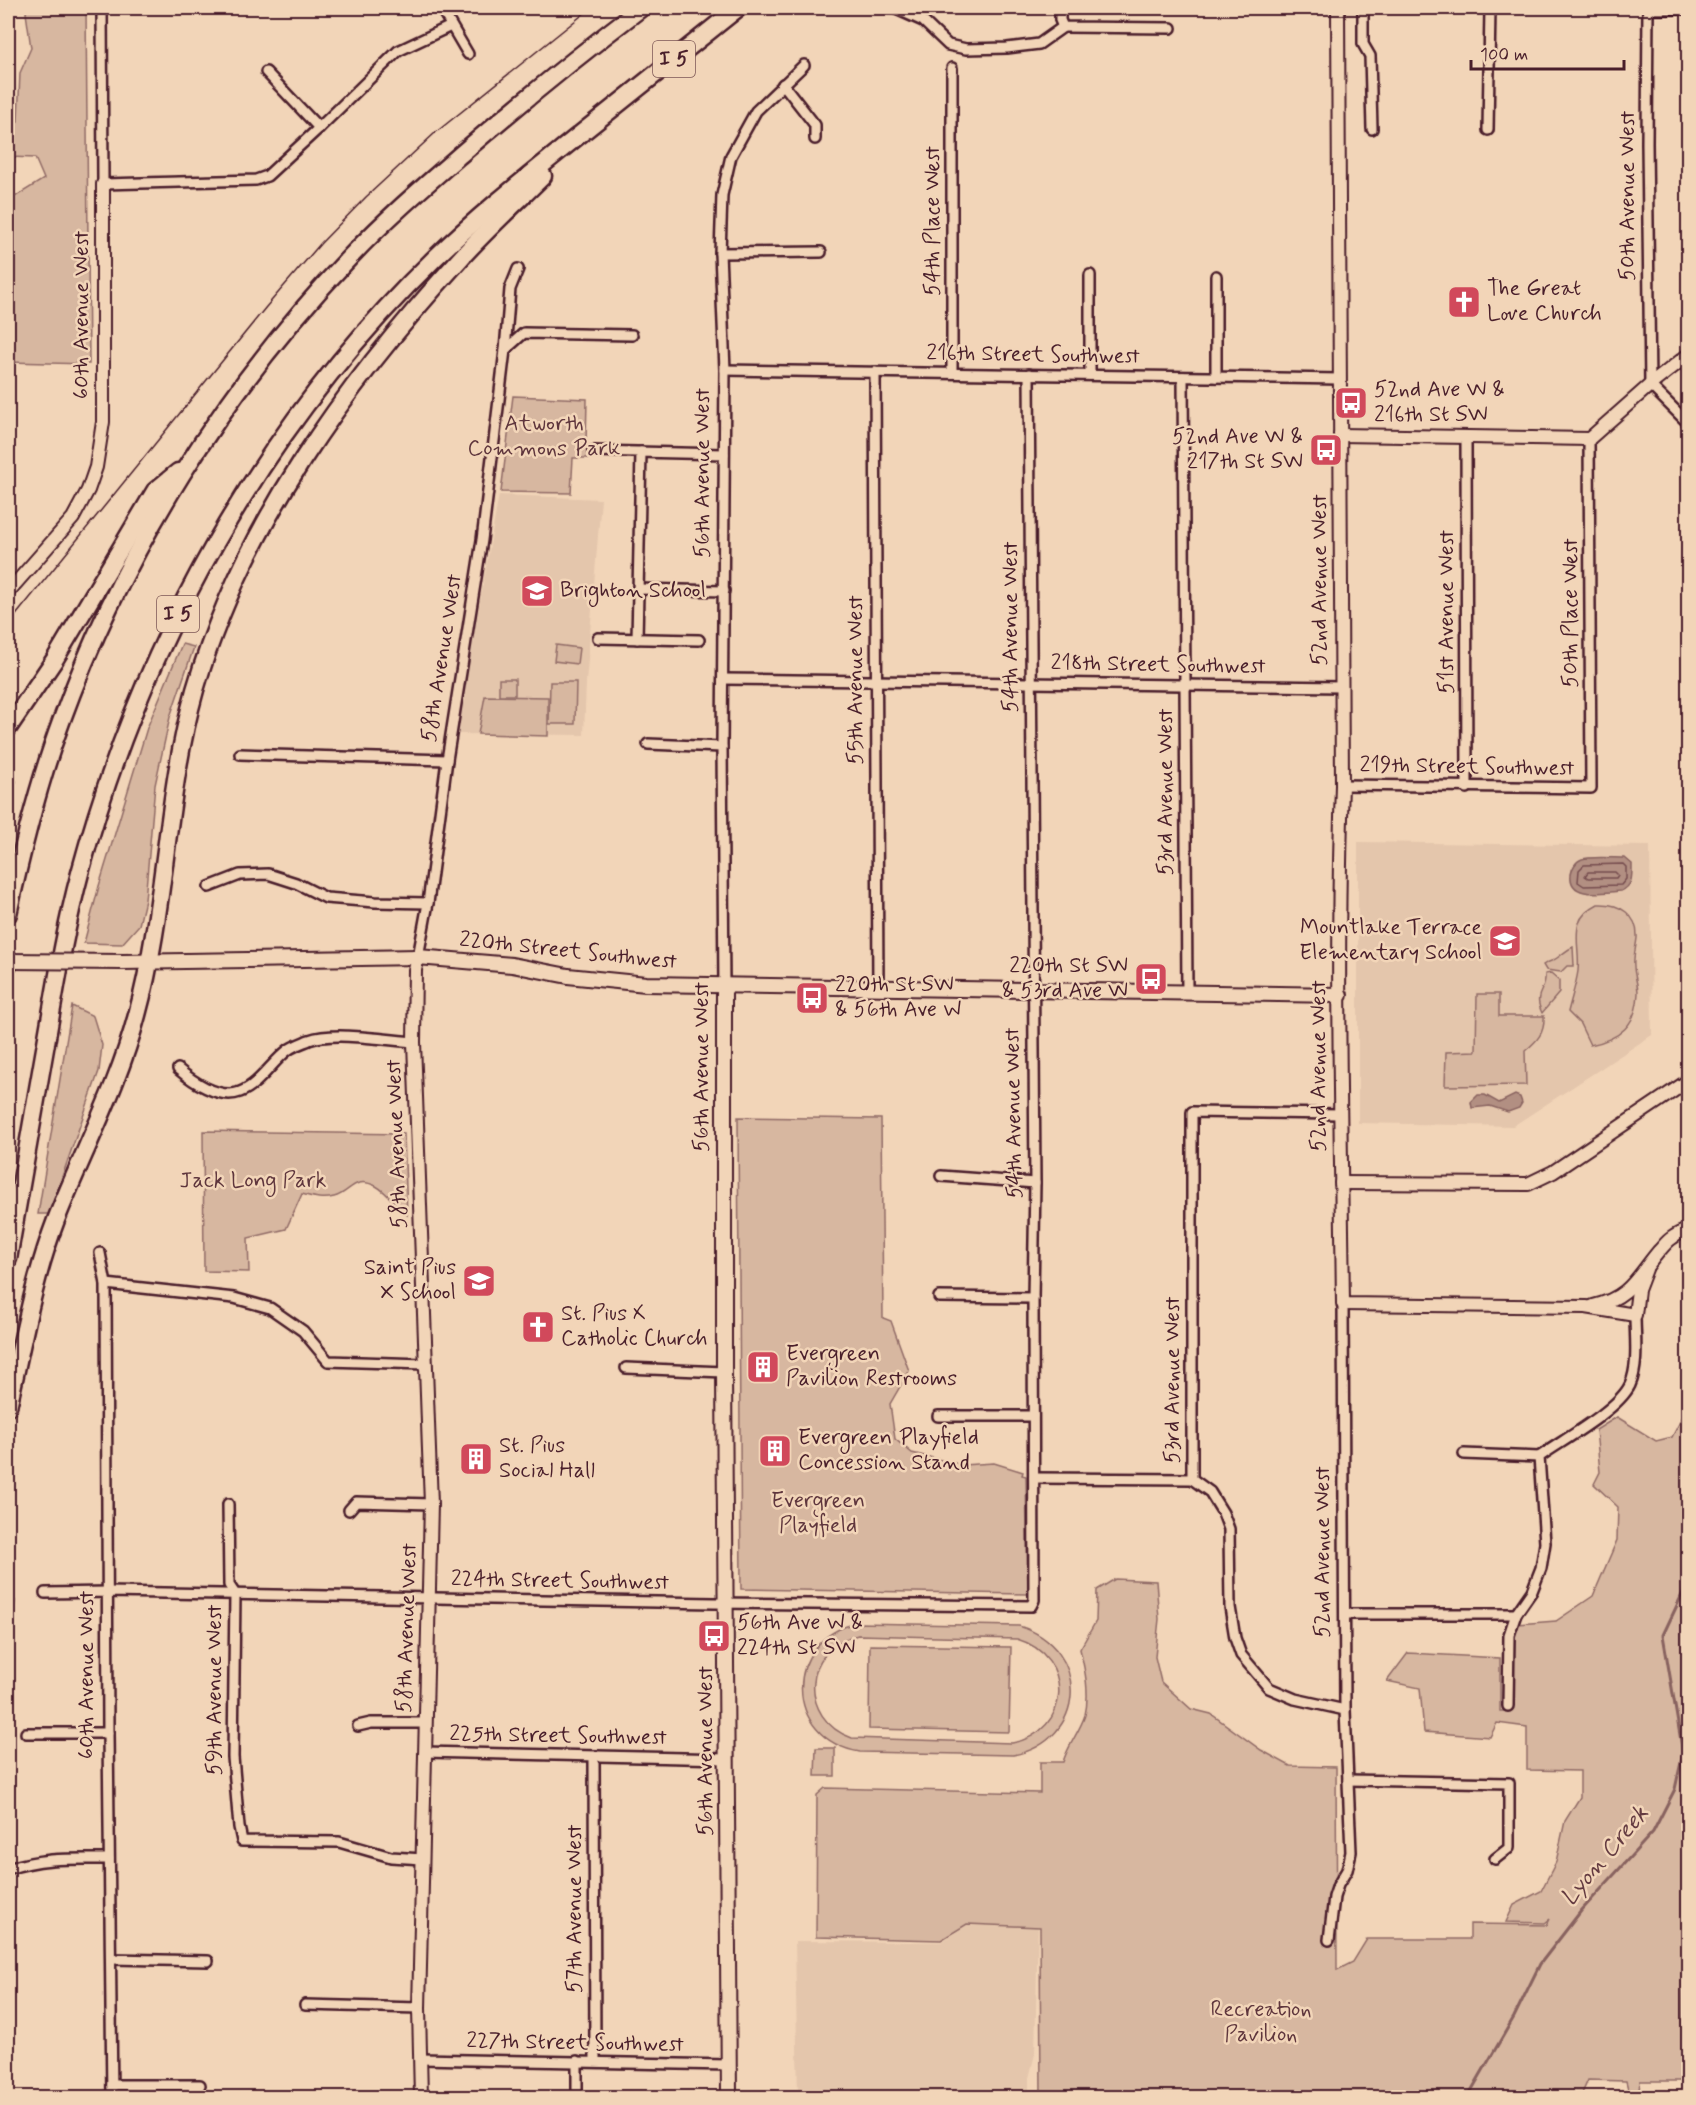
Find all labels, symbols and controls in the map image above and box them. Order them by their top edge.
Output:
scale bar [1471,33,1624,71]
road number: I 5 [653,41,695,77]
text: 100 m [1480,43,1528,67]
street label: 50th Avenue West [1614,111,1642,281]
street label: 54th Place West [919,146,947,296]
street label: 60th Avenue West [68,231,96,399]
place label: The Great Love Church [1487,275,1602,328]
church icon: The Great Love Church [1446,284,1482,320]
street label: 216th Street Southwest [926,339,1140,371]
place label: 52nd Ave W & 216th St SW [1374,376,1505,429]
bus stop icon: 52nd Ave W & 216th St SW [1333,385,1369,421]
street label: 56th Avenue West [689,388,717,558]
park label: Atworth Commons Park [468,410,620,463]
place label: 52nd Ave W & 217th St SW [1172,423,1303,476]
bus stop icon: 52nd Ave W & 217th St SW [1308,432,1344,468]
street label: 52nd Avenue West [1306,494,1334,666]
street label: 51st Avenue West [1433,530,1461,694]
street label: 50th Place West [1557,538,1585,688]
street label: 54th Avenue West [997,542,1025,713]
street label: 58th Avenue West [415,572,469,744]
school or university icon: Brighton School [519,573,555,609]
place label: Brighton School [560,577,706,608]
street label: 55th Avenue West [842,595,870,765]
road number: I 5 [157,596,199,632]
street label: 218th Street Southwest [1050,649,1266,681]
street label: 53rd Avenue West [1152,709,1180,875]
street label: 219th Street Southwest [1359,751,1575,783]
place label: Mountlake Terrace Elementary School [1299,914,1482,967]
school or university icon: Mountlake Terrace Elementary School [1487,923,1523,959]
street label: 220th Street Southwest [458,926,678,976]
place label: 220th St SW & 53rd Ave W [1002,952,1128,1005]
bus stop icon: 220th St SW & 53rd Ave W [1133,961,1169,997]
place label: 220th St SW & 56th Ave W [835,971,961,1024]
bus stop icon: 220th St SW & 56th Ave W [794,980,830,1016]
street label: 52nd Avenue West [1305,980,1333,1152]
street label: 56th Avenue West [688,982,716,1152]
street label: 54th Avenue West [999,1027,1029,1199]
street label: 58th Avenue West [380,1059,414,1229]
park label: Jack Long Park [180,1167,326,1198]
place label: Saint Pius X School [364,1254,456,1307]
school or university icon: Saint Pius X School [461,1263,497,1299]
street label: 53rd Avenue West [1159,1297,1187,1463]
place label: St. Pius X Catholic Church [561,1300,708,1353]
church icon: St. Pius X Catholic Church [520,1309,556,1345]
place label: Evergreen Pavilion Restrooms [786,1340,957,1393]
building icon: Evergreen Pavilion Restrooms [745,1349,781,1385]
place label: Evergreen Playfield Concession Stand [798,1424,979,1477]
place label: St. Pius Social Hall [499,1432,595,1485]
building icon: Evergreen Playfield Concession Stand [757,1433,793,1469]
building icon: St. Pius Social Hall [458,1441,494,1477]
street label: 52nd Avenue West [1309,1466,1337,1638]
park label: Evergreen Playfield [771,1487,865,1540]
street label: 58th Avenue West [390,1543,424,1713]
street label: 224th Street Southwest [451,1565,669,1597]
street label: 60th Avenue West [73,1591,101,1759]
street label: 59th Avenue West [201,1605,229,1775]
place label: 56th Ave W & 224th St SW [737,1609,863,1662]
bus stop icon: 56th Ave W & 224th St SW [696,1618,732,1654]
street label: 56th Avenue West [692,1666,720,1836]
street label: 225th Street Southwest [449,1720,667,1752]
water label: Lyon Creek [1554,1799,1656,1913]
street label: 57th Avenue West [561,1825,589,1993]
park label: Recreation Pavilion [1211,1996,1311,2049]
street label: 227th Street Southwest [466,2027,684,2059]

